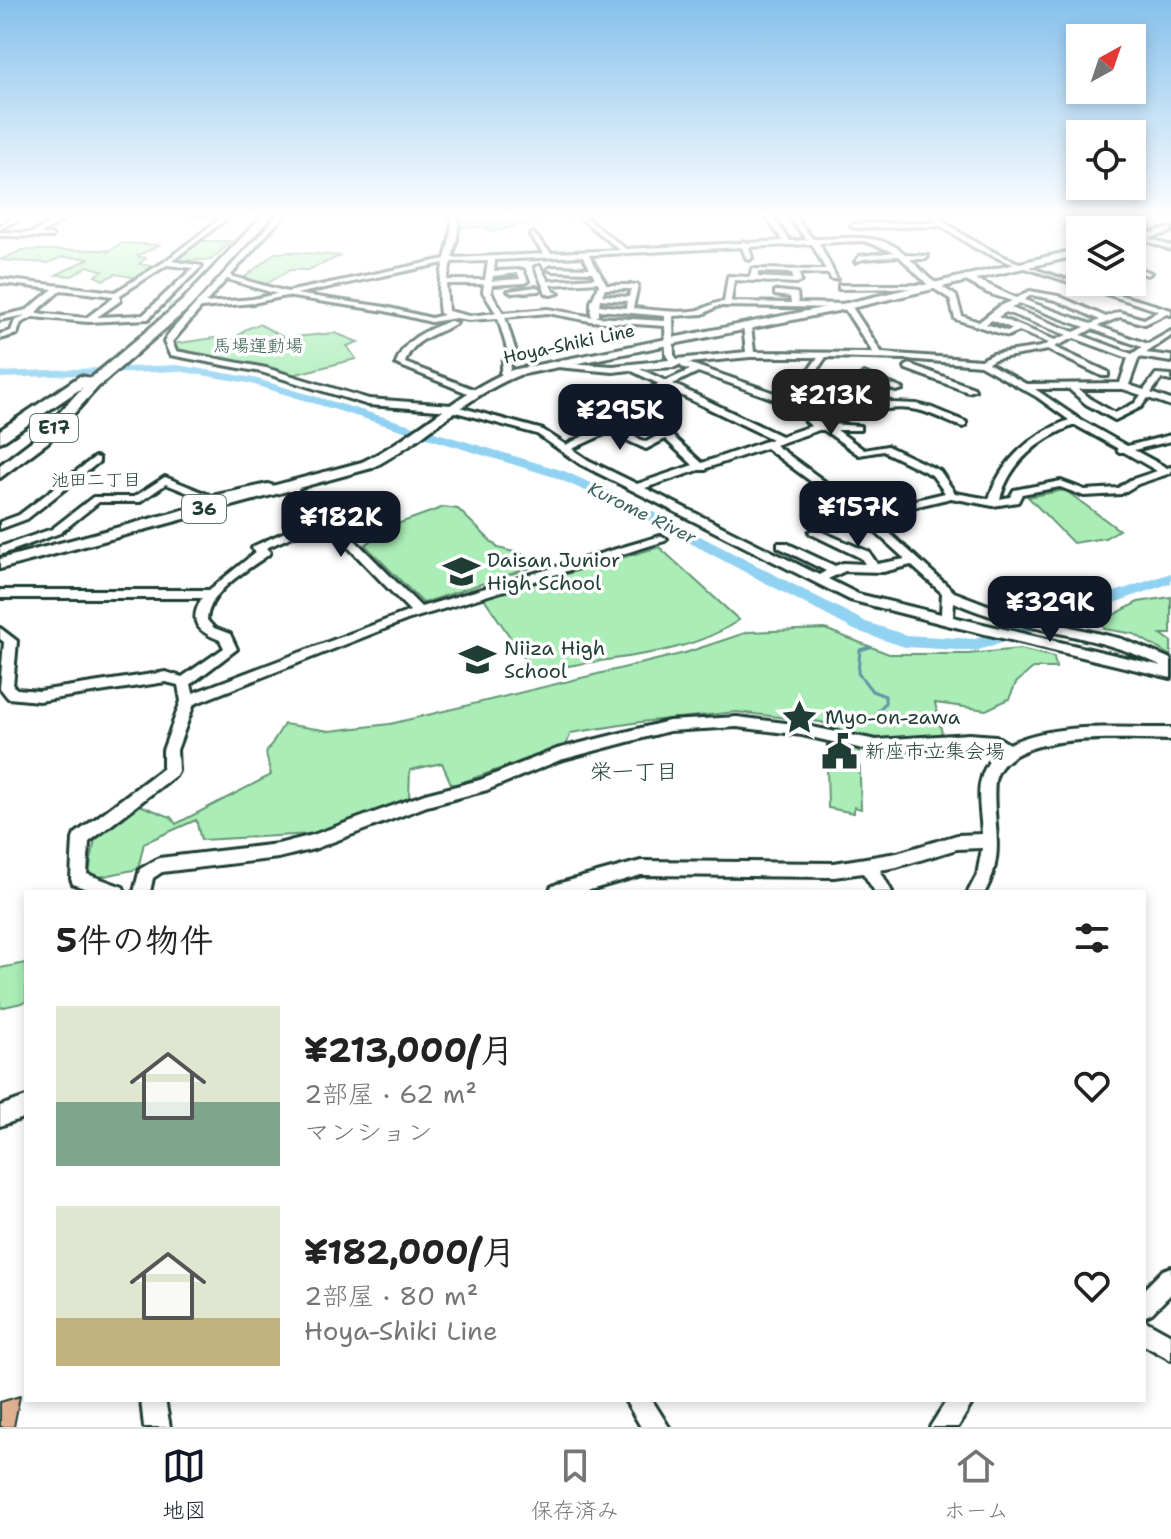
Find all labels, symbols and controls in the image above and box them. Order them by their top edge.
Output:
north arrow [1066,24,1146,104]
map controls [1066,24,1146,296]
button: locate [1066,120,1146,200]
button: layers [1066,216,1146,296]
street label: Hoya-Shiki Line [501,318,637,370]
park label: 馬場運動場 [213,334,303,358]
pin: ¥213K [775,369,887,437]
text: ¥213K [790,377,872,412]
pin: ¥295K [564,384,676,452]
text: ¥295K [576,392,664,427]
road number: E17 [30,414,78,442]
district label: 池田二丁目 [51,468,141,492]
water label: Kurome River [584,476,701,550]
pin: ¥157K [802,481,914,549]
text: ¥157K [817,489,899,524]
pin: ¥182K [285,491,397,559]
road number: 36 [182,495,226,523]
text: ¥182K [299,499,383,534]
place label: Daisan Junior High School [487,547,621,596]
school or university icon: Daisan Junior High School [442,553,480,591]
pin: ¥329K [994,576,1106,644]
text: ¥329K [1006,584,1094,619]
place label: Niiza High School [504,635,605,684]
school or university icon: Niiza High School [459,640,497,678]
place icon: Myo-on-zawa [780,698,818,736]
place label: Myo-on-zawa [825,704,961,730]
public building icon: 新座市立集会場 [820,732,858,770]
place label: 新座市立集会場 [865,738,1005,764]
district label: 栄一丁目 [590,757,678,786]
icon: filters [1070,916,1114,960]
text: 5件の物件 [56,917,213,963]
text: ¥213,000/月 [304,1027,514,1073]
icon: home [120,1038,216,1134]
icon: heart [1070,1064,1114,1108]
text: 2部屋 · 62 m² [304,1076,477,1111]
text: マンション [304,1114,433,1149]
text: ¥182,000/月 [304,1229,516,1275]
icon: home [120,1238,216,1334]
icon: heart [1070,1264,1114,1308]
text: 2部屋 · 80 m² [304,1278,478,1313]
text: Hoya-Shiki Line [304,1313,498,1348]
tab: 地図 [162,1444,206,1525]
tab: 保存済み [531,1444,619,1525]
tab: ホーム [944,1444,1009,1525]

